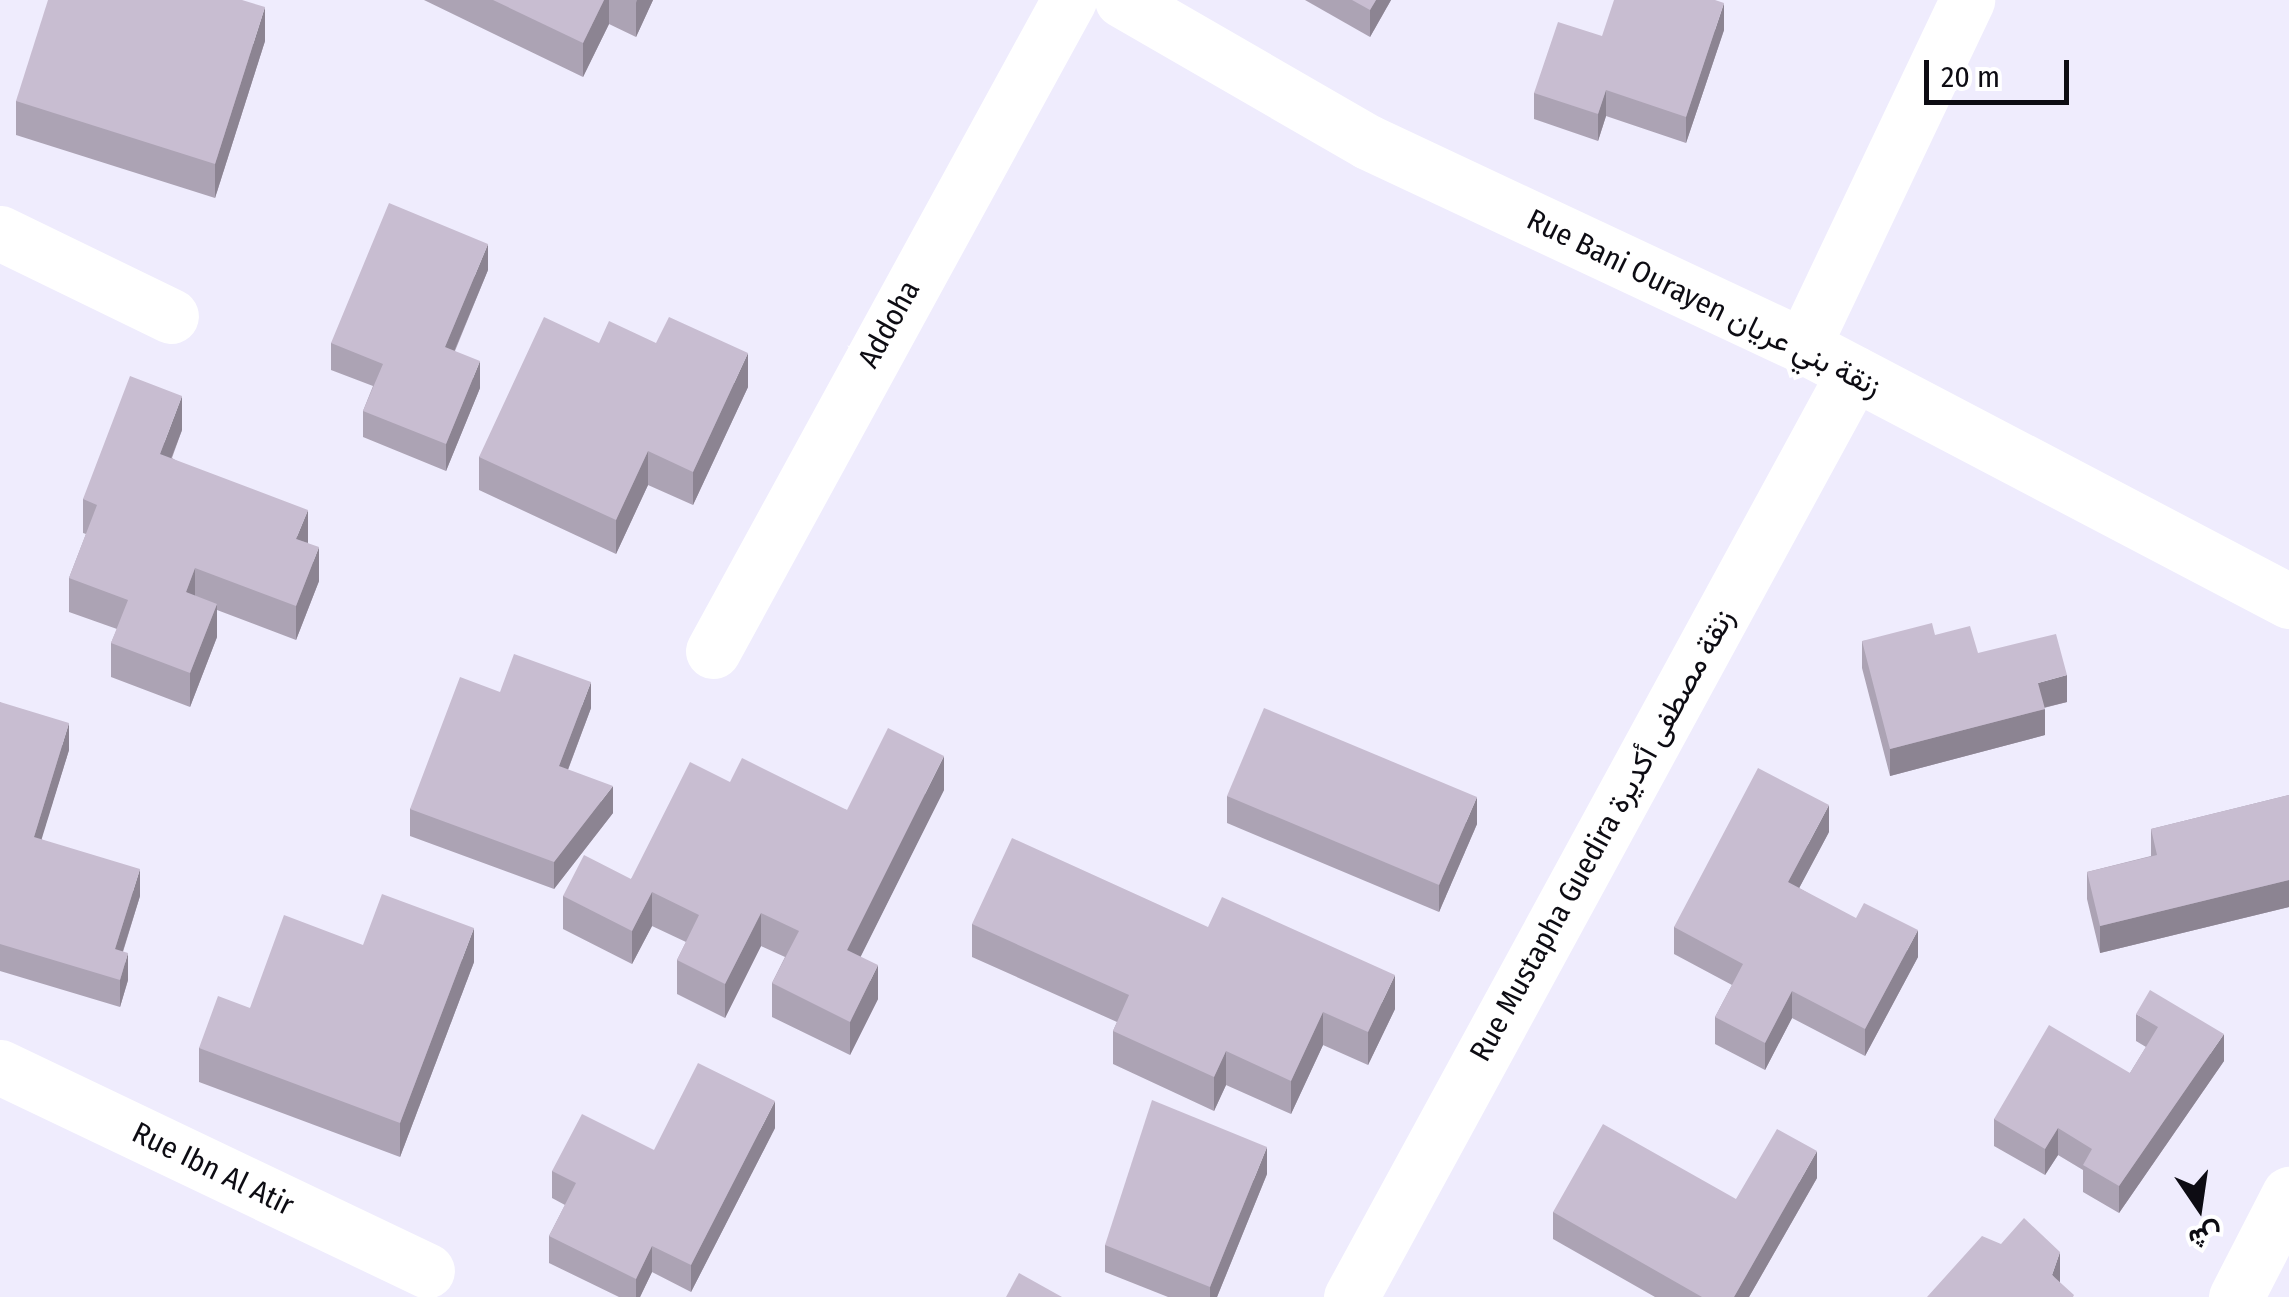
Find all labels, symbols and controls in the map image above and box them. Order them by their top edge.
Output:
scale bar [1929,40,2074,102]
text: 20 m [1941,59,2000,95]
street label: Rue Bani Ourayen زنقة بني عريان [1521,202,1887,404]
street label: Addoha [850,274,928,374]
street label: Rue Mustapha Guedira زنقة مصطفى أكديرة [1462,602,1742,1068]
street label: Rue Ibn Al Atir [126,1114,300,1224]
north arrow [2149,1157,2249,1257]
text: ش [2186,1217,2226,1257]

